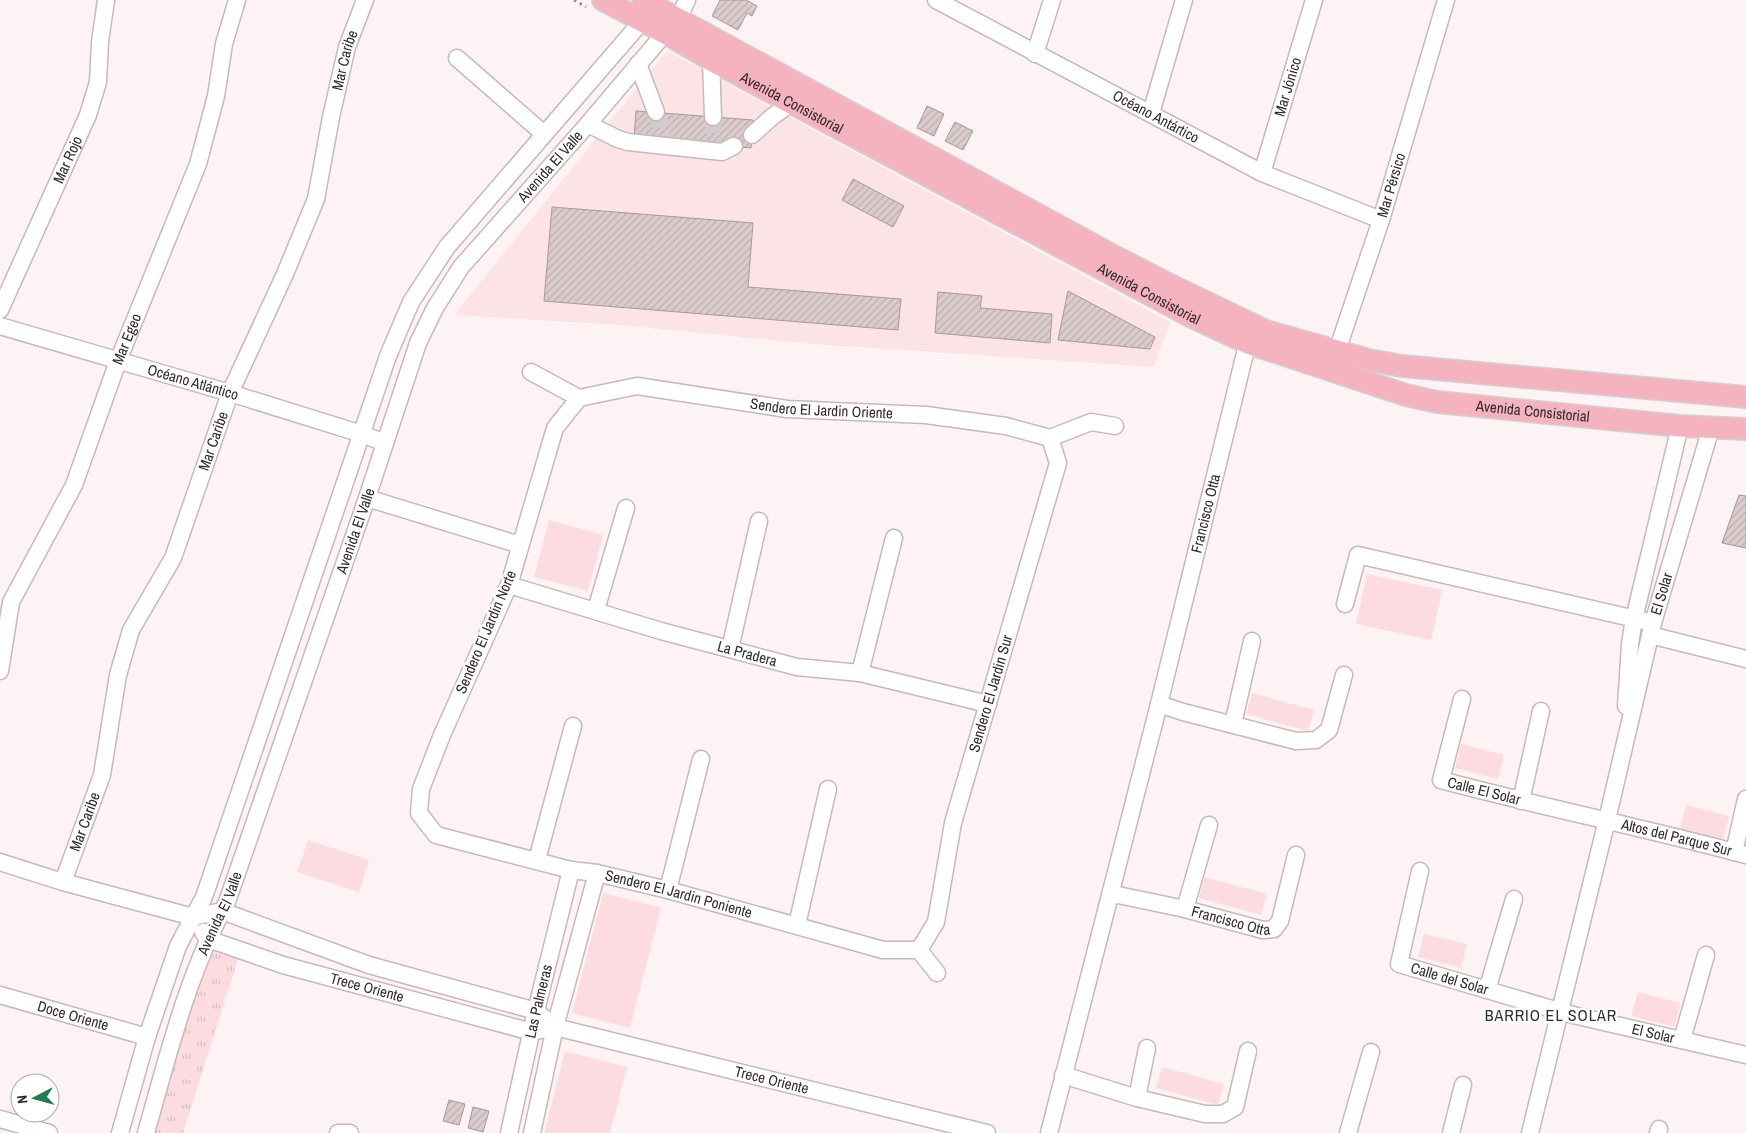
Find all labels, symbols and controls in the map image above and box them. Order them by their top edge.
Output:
street label: Mar Caribe [326,27,363,92]
street label: Mar Jónico [1269,54,1306,119]
street label: Avenida Consistorial [736,66,847,139]
street label: Océano Antártico [1109,85,1203,148]
street label: Avenida El Valle [512,126,587,207]
street label: Mar Rojo [48,132,87,186]
street label: Mar Pérsico [1371,150,1410,220]
street label: Avenida Consistorial [1093,257,1204,329]
street label: Mar Egeo [107,310,146,368]
street label: Océano Atlántico [145,359,241,405]
street label: Sendero El Jardin Oriente [749,393,893,424]
street label: Avenida Consistorial [1474,395,1591,427]
street label: Mar Caribe [193,408,233,473]
street label: Francisco Otta [1185,472,1225,555]
street label: Avenida El Valle [330,485,380,577]
street label: Sendero El Jardin Norte [450,567,521,697]
street label: El Solar [1645,570,1677,617]
street label: Sendero El Jardin Sur [963,632,1017,755]
street label: La Pradera [715,635,780,671]
street label: Calle El Solar [1445,771,1523,810]
street label: Mar Caribe [64,789,105,854]
street label: Altos del Parque Sur [1618,813,1734,861]
street label: Sendero El Jardin Poniente [603,864,755,923]
street label: Avenida El Valle [192,869,247,959]
street label: Francisco Otta [1189,900,1271,940]
street label: Calle del Solar [1408,957,1491,1000]
street label: Las Palmeras [519,962,557,1040]
street label: Trece Oriente [328,967,407,1007]
street label: Doce Oriente [35,995,111,1036]
district label: BARRIO EL SOLAR [1485,1004,1617,1026]
street label: El Solar [1630,1018,1677,1048]
street label: Trece Oriente [733,1060,811,1099]
north arrow [10,1073,60,1123]
text: N [13,1094,31,1104]

